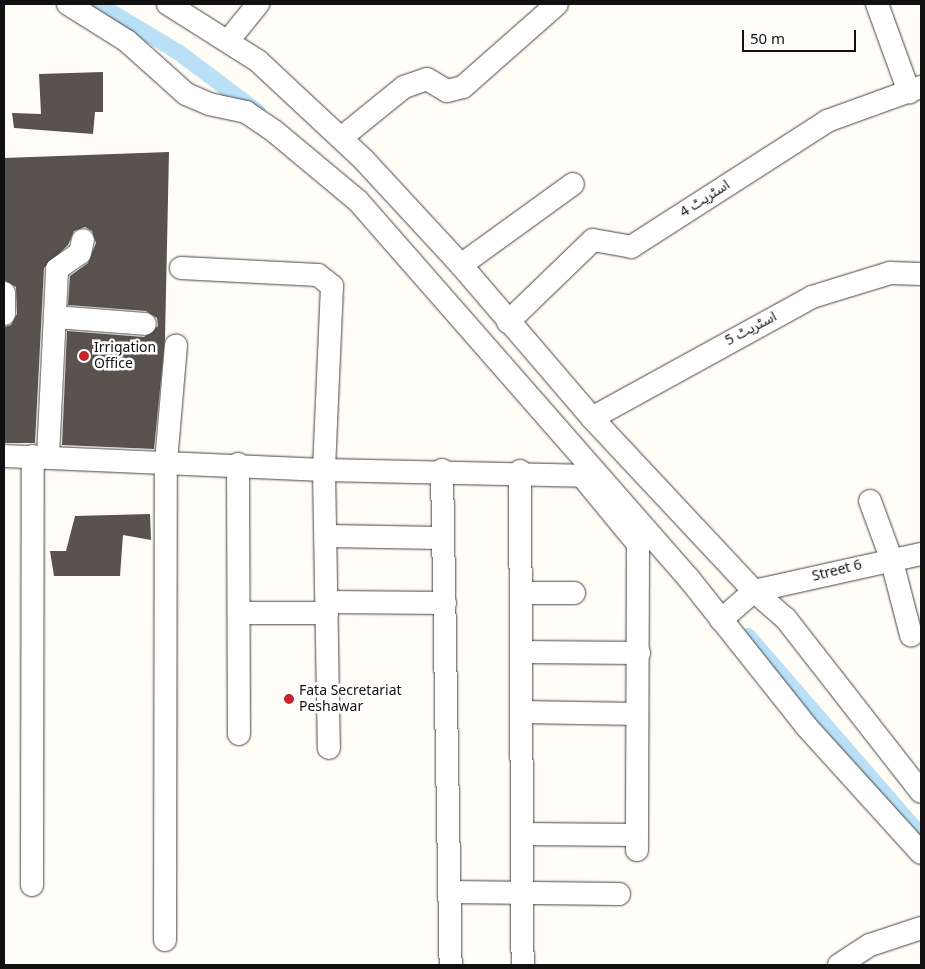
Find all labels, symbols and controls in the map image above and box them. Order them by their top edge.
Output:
scale bar [745,20,859,52]
text: 50 m [750,23,785,55]
street label: اسٹریٹ 4 [677,177,733,221]
street label: اسٹریٹ 5 [722,308,780,350]
place label: Irrigation Office [94,340,156,372]
marker: Irrigation Office [78,350,90,362]
street label: Street 6 [810,557,864,585]
place label: Fata Secretariat Peshawar [299,683,402,716]
marker: Fata Secretariat Peshawar [283,693,295,705]

